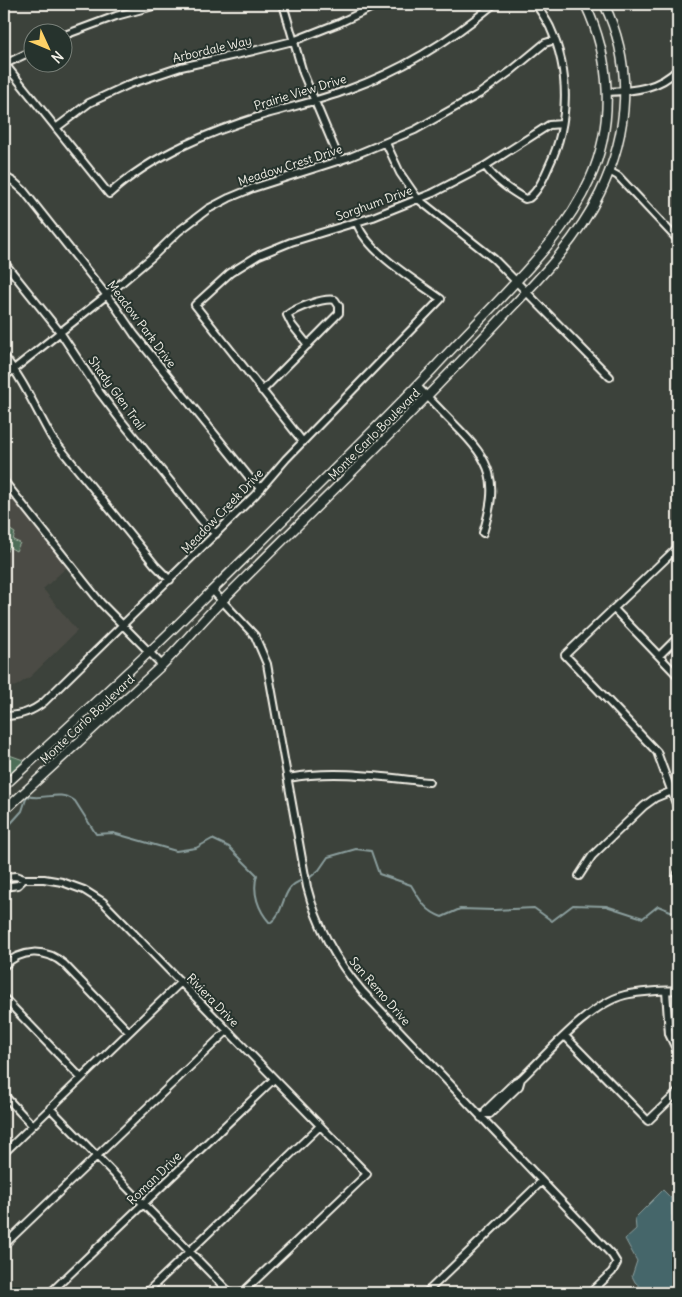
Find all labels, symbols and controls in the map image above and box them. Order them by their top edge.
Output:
north arrow [22,22,72,72]
street label: Arbordale Way [171,33,253,65]
text: N [48,47,67,67]
street label: Prairie View Drive [252,71,348,113]
street label: Meadow Crest Drive [236,141,344,189]
street label: Sorghum Drive [334,182,414,224]
street label: Meadow Park Drive [104,278,180,370]
street label: Shady Glen Trail [85,353,149,433]
street label: Monte Carlo Boulevard [325,385,423,483]
street label: Meadow Creek Drive [178,466,266,556]
street label: Monte Carlo Boulevard [37,671,137,767]
street label: San Remo Drive [346,954,414,1028]
street label: Riviera Drive [184,970,242,1030]
street label: Roman Drive [124,1148,184,1208]

